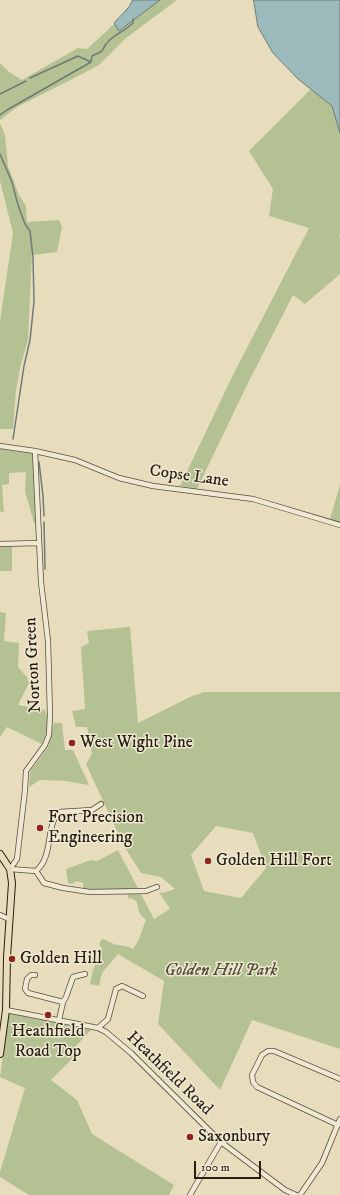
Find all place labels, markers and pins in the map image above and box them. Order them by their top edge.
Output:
place label: West Wight Pine [80,733,193,753]
marker: West Wight Pine [67,738,77,748]
place label: Fort Precision Engineering [48,808,144,848]
marker: Fort Precision Engineering [35,823,45,833]
place label: Golden Hill Fort [216,851,332,871]
marker: Golden Hill Fort [203,856,213,866]
place label: Golden Hill [20,949,102,969]
marker: Golden Hill [7,954,17,964]
marker: Heathfield Road Top [43,1010,53,1020]
place label: Heathfield Road Top [12,1022,84,1062]
place label: Saxonbury [198,1127,270,1147]
marker: Saxonbury [185,1132,195,1142]

